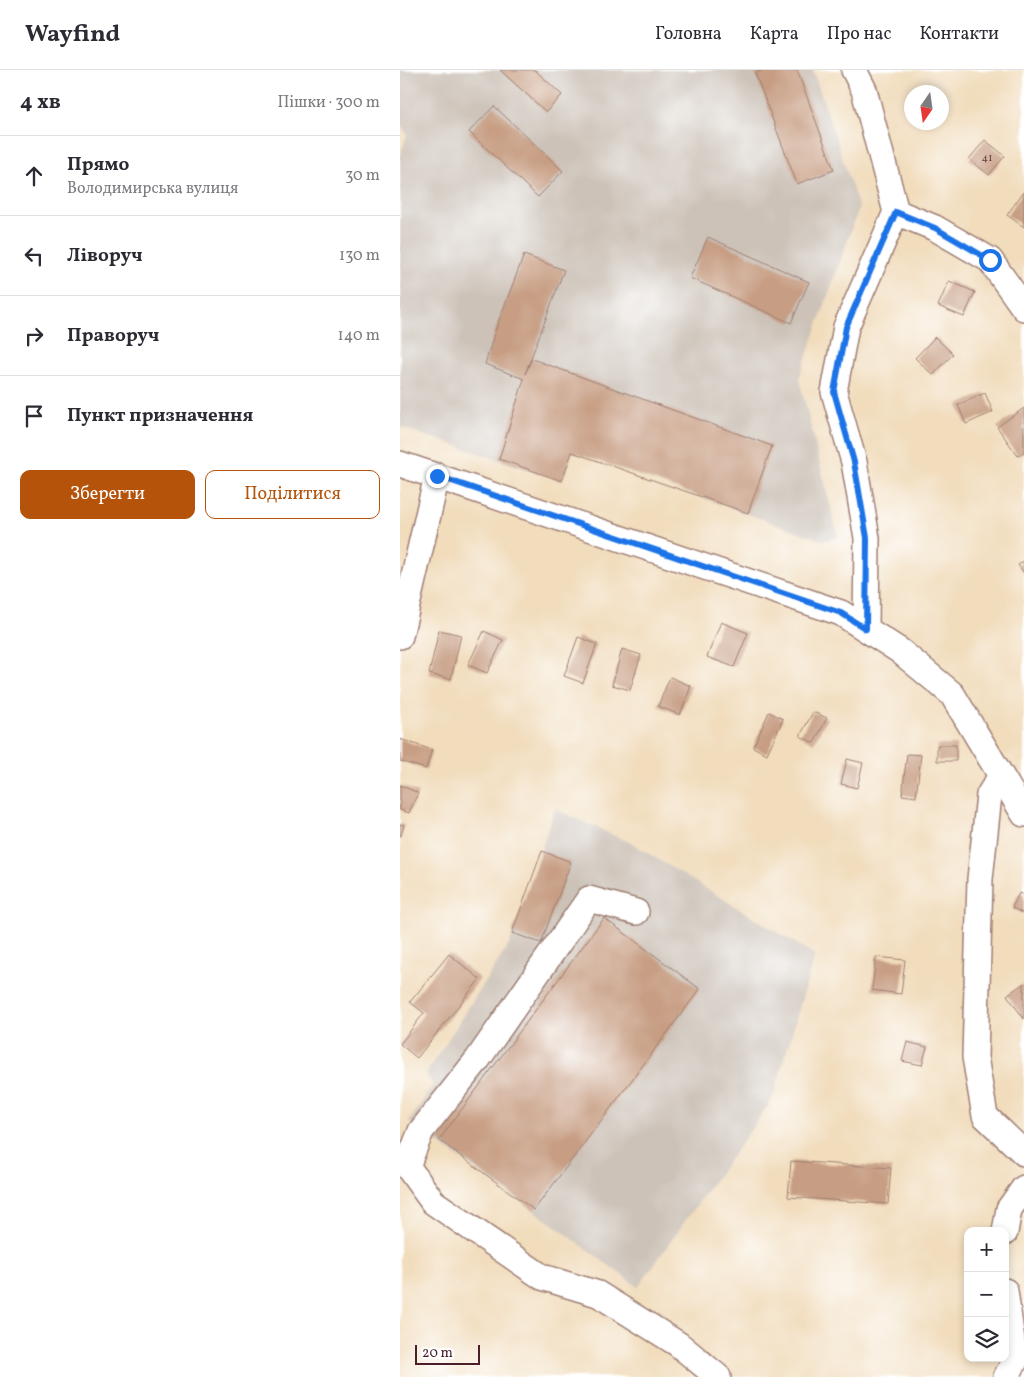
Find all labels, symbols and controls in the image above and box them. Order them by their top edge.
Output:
text: Wayfind [25,18,120,52]
text: Головна [655,22,722,47]
text: Карта [750,22,799,47]
text: Про нас [827,22,892,47]
text: Контакти [920,22,999,47]
north arrow [904,85,949,130]
text: 4 хв [20,88,61,117]
text: Пішки · 300 m [277,92,380,114]
house number: 41 [982,151,992,166]
text: Прямо [67,152,129,178]
icon: ahead [20,162,48,190]
text: 30 m [345,165,380,187]
text: Володимирська вулиця [67,178,238,200]
icon: left [20,242,48,270]
text: Ліворуч [67,243,142,269]
text: 130 m [339,245,380,267]
route start [979,249,1002,272]
icon: right [20,322,48,350]
text: Праворуч [67,323,159,349]
text: 140 m [338,325,380,347]
icon: arrive [20,402,48,430]
text: Пункт призначення [67,403,253,429]
route end [426,465,449,488]
button: Зберегти [20,470,195,519]
button: Поділитися [205,470,380,519]
map controls [964,1227,1009,1362]
button: + [964,1227,1009,1272]
button: − [964,1272,1009,1317]
button: layers [964,1317,1009,1362]
scale bar [415,1342,480,1365]
text: 20 m [422,1344,453,1363]

